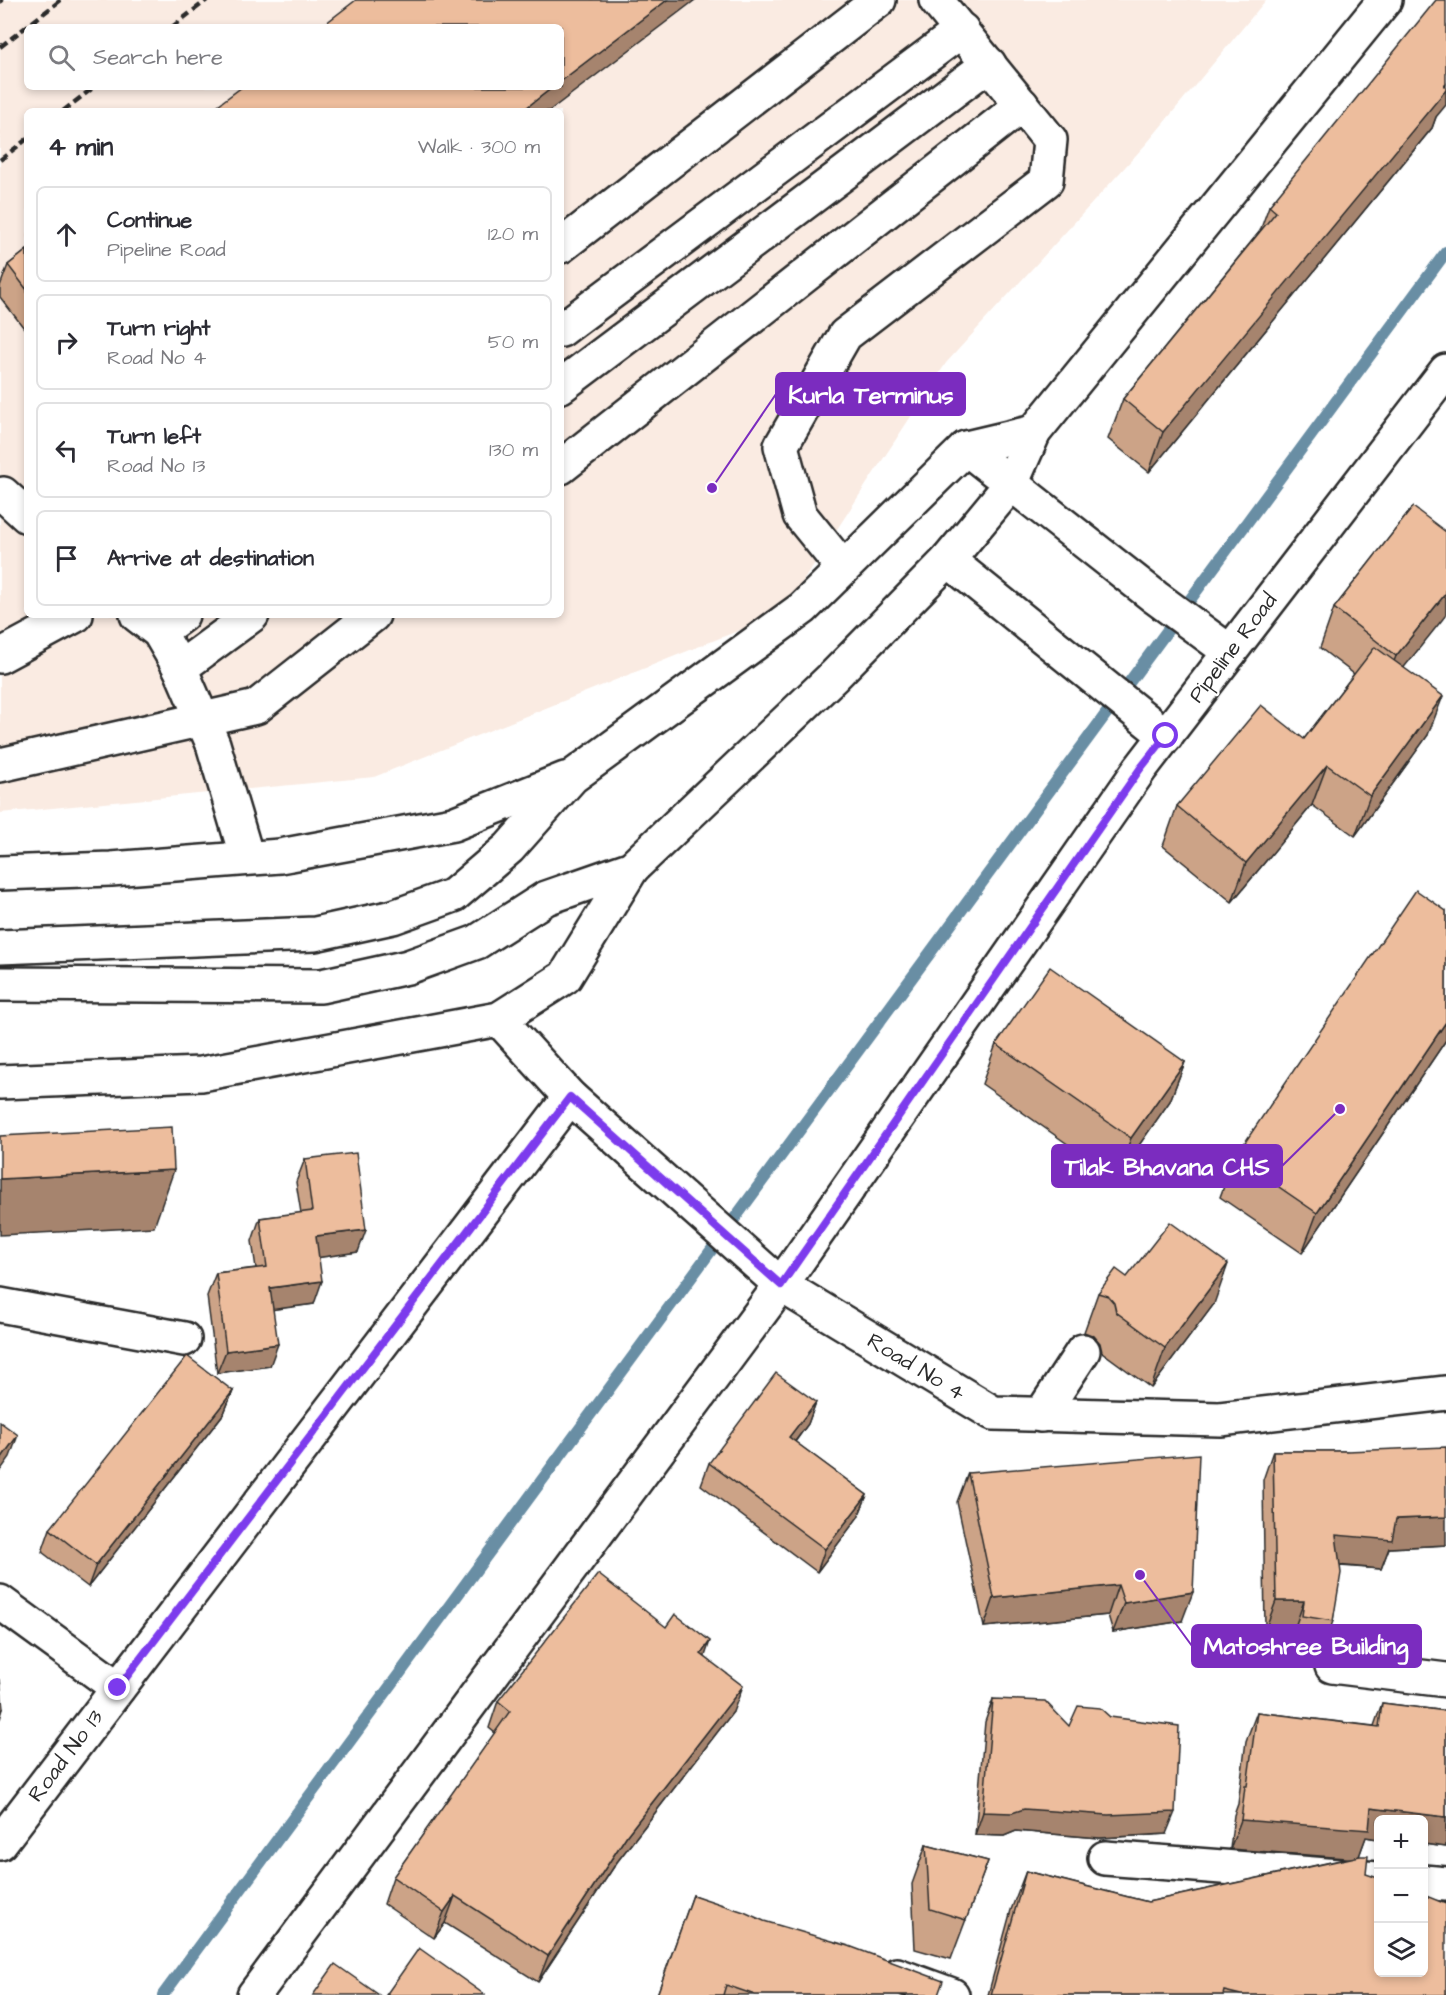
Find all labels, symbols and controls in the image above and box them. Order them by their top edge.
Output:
search box [24,24,564,90]
icon: search [45,41,78,74]
text: Search here [93,42,223,73]
text: 4 min [48,129,113,165]
text: Walk · 300 m [418,133,540,161]
text: Continue [107,205,192,236]
icon: ahead [50,218,83,251]
text: 120 m [488,220,538,248]
text: Pipeline Road [107,236,226,264]
text: Turn right [107,313,210,344]
icon: right [50,326,83,359]
text: 50 m [488,328,538,356]
text: Road No 4 [107,344,206,372]
callout: Kurla Terminus [776,373,965,415]
text: Kurla Terminus [788,379,954,413]
text: Turn left [107,421,201,452]
icon: left [50,434,83,467]
text: 130 m [489,436,538,464]
text: Road No 13 [107,452,205,480]
icon: arrive [50,542,83,575]
text: Arrive at destination [107,543,314,574]
street label: Pipeline Road [1181,587,1285,709]
route start [1152,722,1178,748]
callout: Tilak Bhavana CHS [1052,1145,1282,1187]
text: Tilak Bhavana CHS [1063,1151,1270,1185]
street label: Road No 4 [861,1326,971,1408]
callout: Matoshree Building [1192,1625,1421,1667]
text: Matoshree Building [1204,1630,1409,1665]
route end [104,1674,130,1700]
street label: Road No 13 [21,1703,111,1809]
map controls [1374,1815,1428,1977]
button: + [1374,1815,1428,1869]
button: − [1374,1869,1428,1923]
button: layers [1374,1923,1428,1977]

